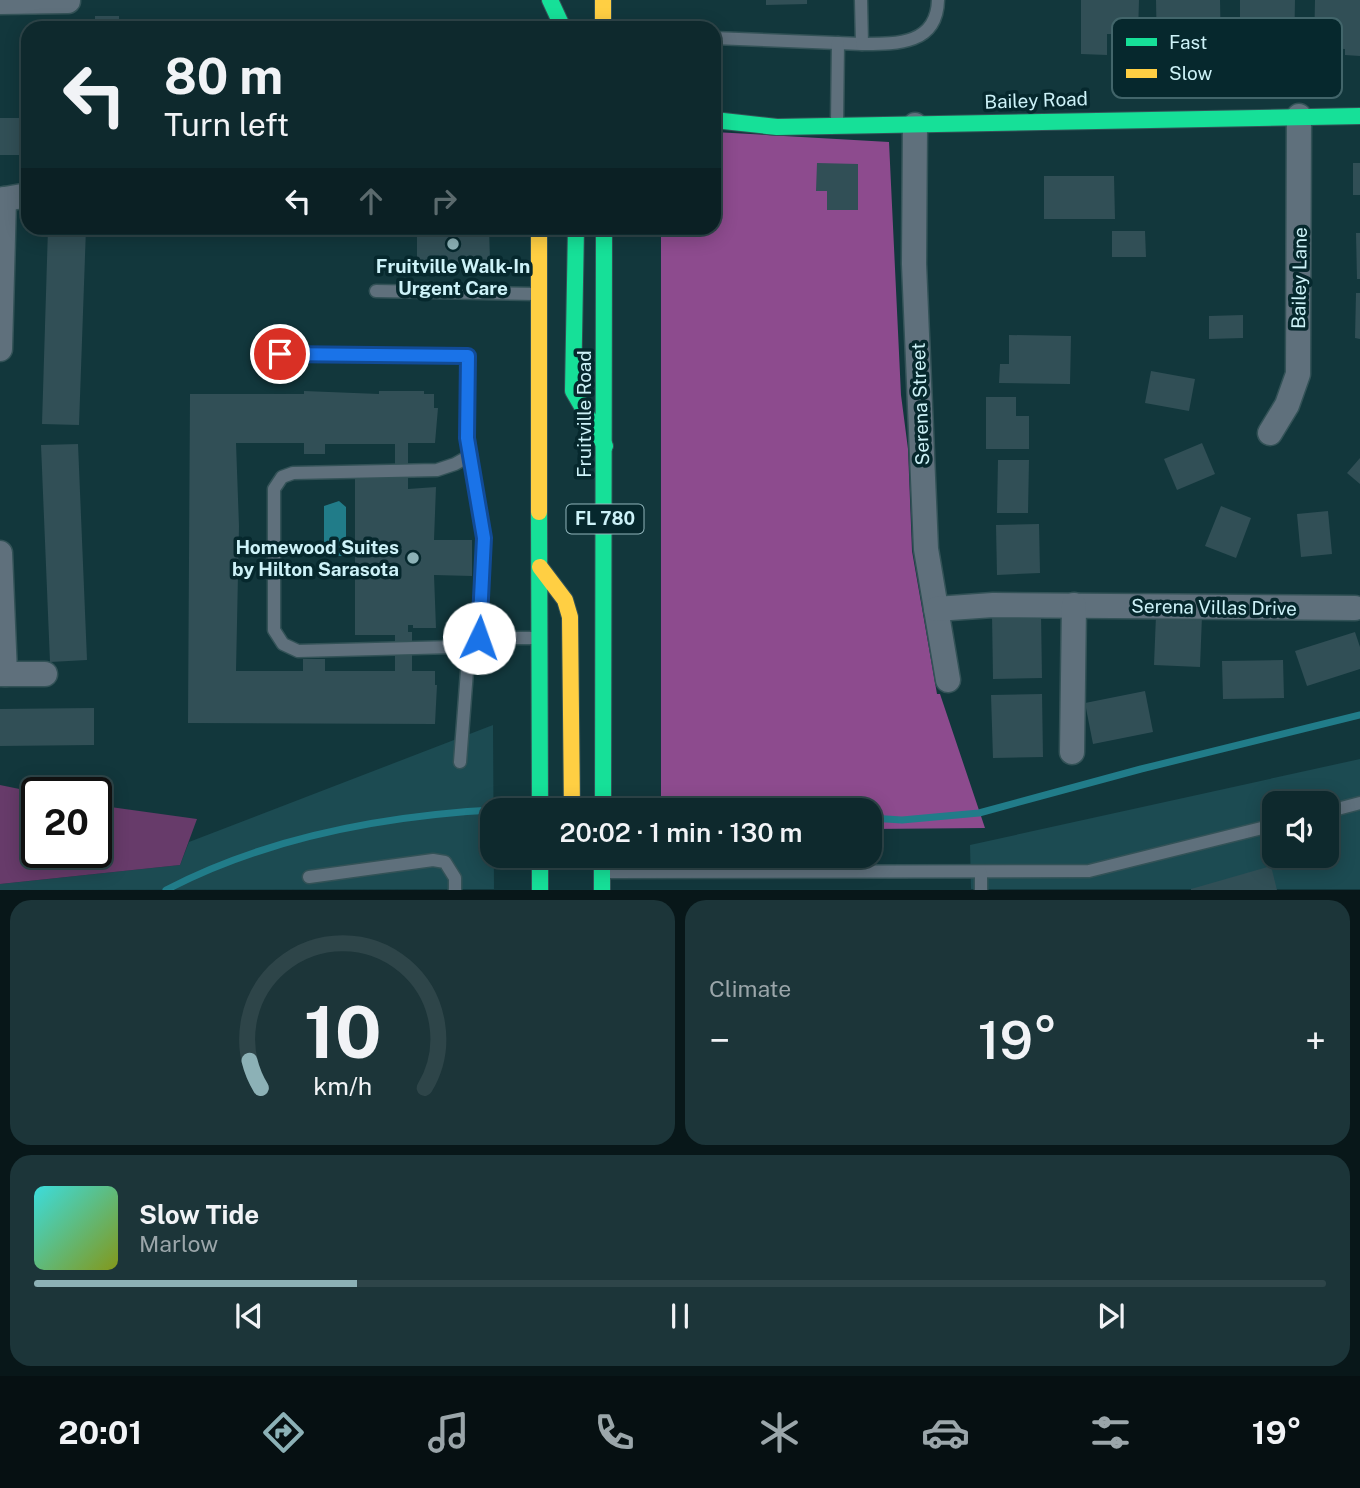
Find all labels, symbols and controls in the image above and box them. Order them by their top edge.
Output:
legend [1112,18,1342,98]
text: Fast [1169,31,1207,53]
text: 80 m [164,47,283,105]
icon: left [49,49,140,140]
text: Slow [1169,62,1213,84]
street label: Bailey Road [984,87,1088,113]
text: Turn left [164,106,289,143]
icon: left [279,182,317,220]
icon: ahead [352,182,390,220]
icon: right [425,182,463,220]
street label: Bailey Lane [1287,227,1311,329]
marker: Fruitville Walk-In Urgent Care [445,236,461,252]
place label: Fruitville Walk-In Urgent Care [376,255,530,299]
pin [250,324,310,384]
icon: arrive [261,335,299,373]
street label: Serena Street [907,342,933,466]
street label: Fruitville Road [573,350,595,478]
road number: FL 780 [566,504,644,534]
place label: Homewood Suites by Hilton Sarasota [232,536,399,580]
marker: Homewood Suites by Hilton Sarasota [405,550,421,566]
street label: Serena Villas Drive [1131,595,1297,619]
position arrow [442,601,516,675]
speed limit sign: 20 [21,777,112,868]
map controls [1262,791,1339,868]
button: sound [1262,791,1339,868]
text: 20:02 · 1 min · 130 m [559,817,803,848]
text: Climate [709,975,791,1002]
text: 10 [303,990,382,1075]
text: 19° [978,1010,1057,1071]
text: − [709,1018,730,1063]
text: + [1305,1018,1326,1063]
text: km/h [313,1071,372,1101]
text: Slow Tide [139,1199,259,1230]
text: Marlow [139,1230,218,1257]
icon: previous [230,1297,268,1335]
icon: pause [661,1297,699,1335]
icon: next [1092,1297,1130,1335]
icon: directions [259,1408,308,1457]
icon: music [424,1408,473,1457]
icon: phone [590,1408,639,1457]
icon: climate [755,1408,804,1457]
icon: car [921,1408,970,1457]
icon: filters [1086,1408,1135,1457]
text: 20:01 [58,1414,142,1451]
text: 19° [1252,1414,1302,1451]

